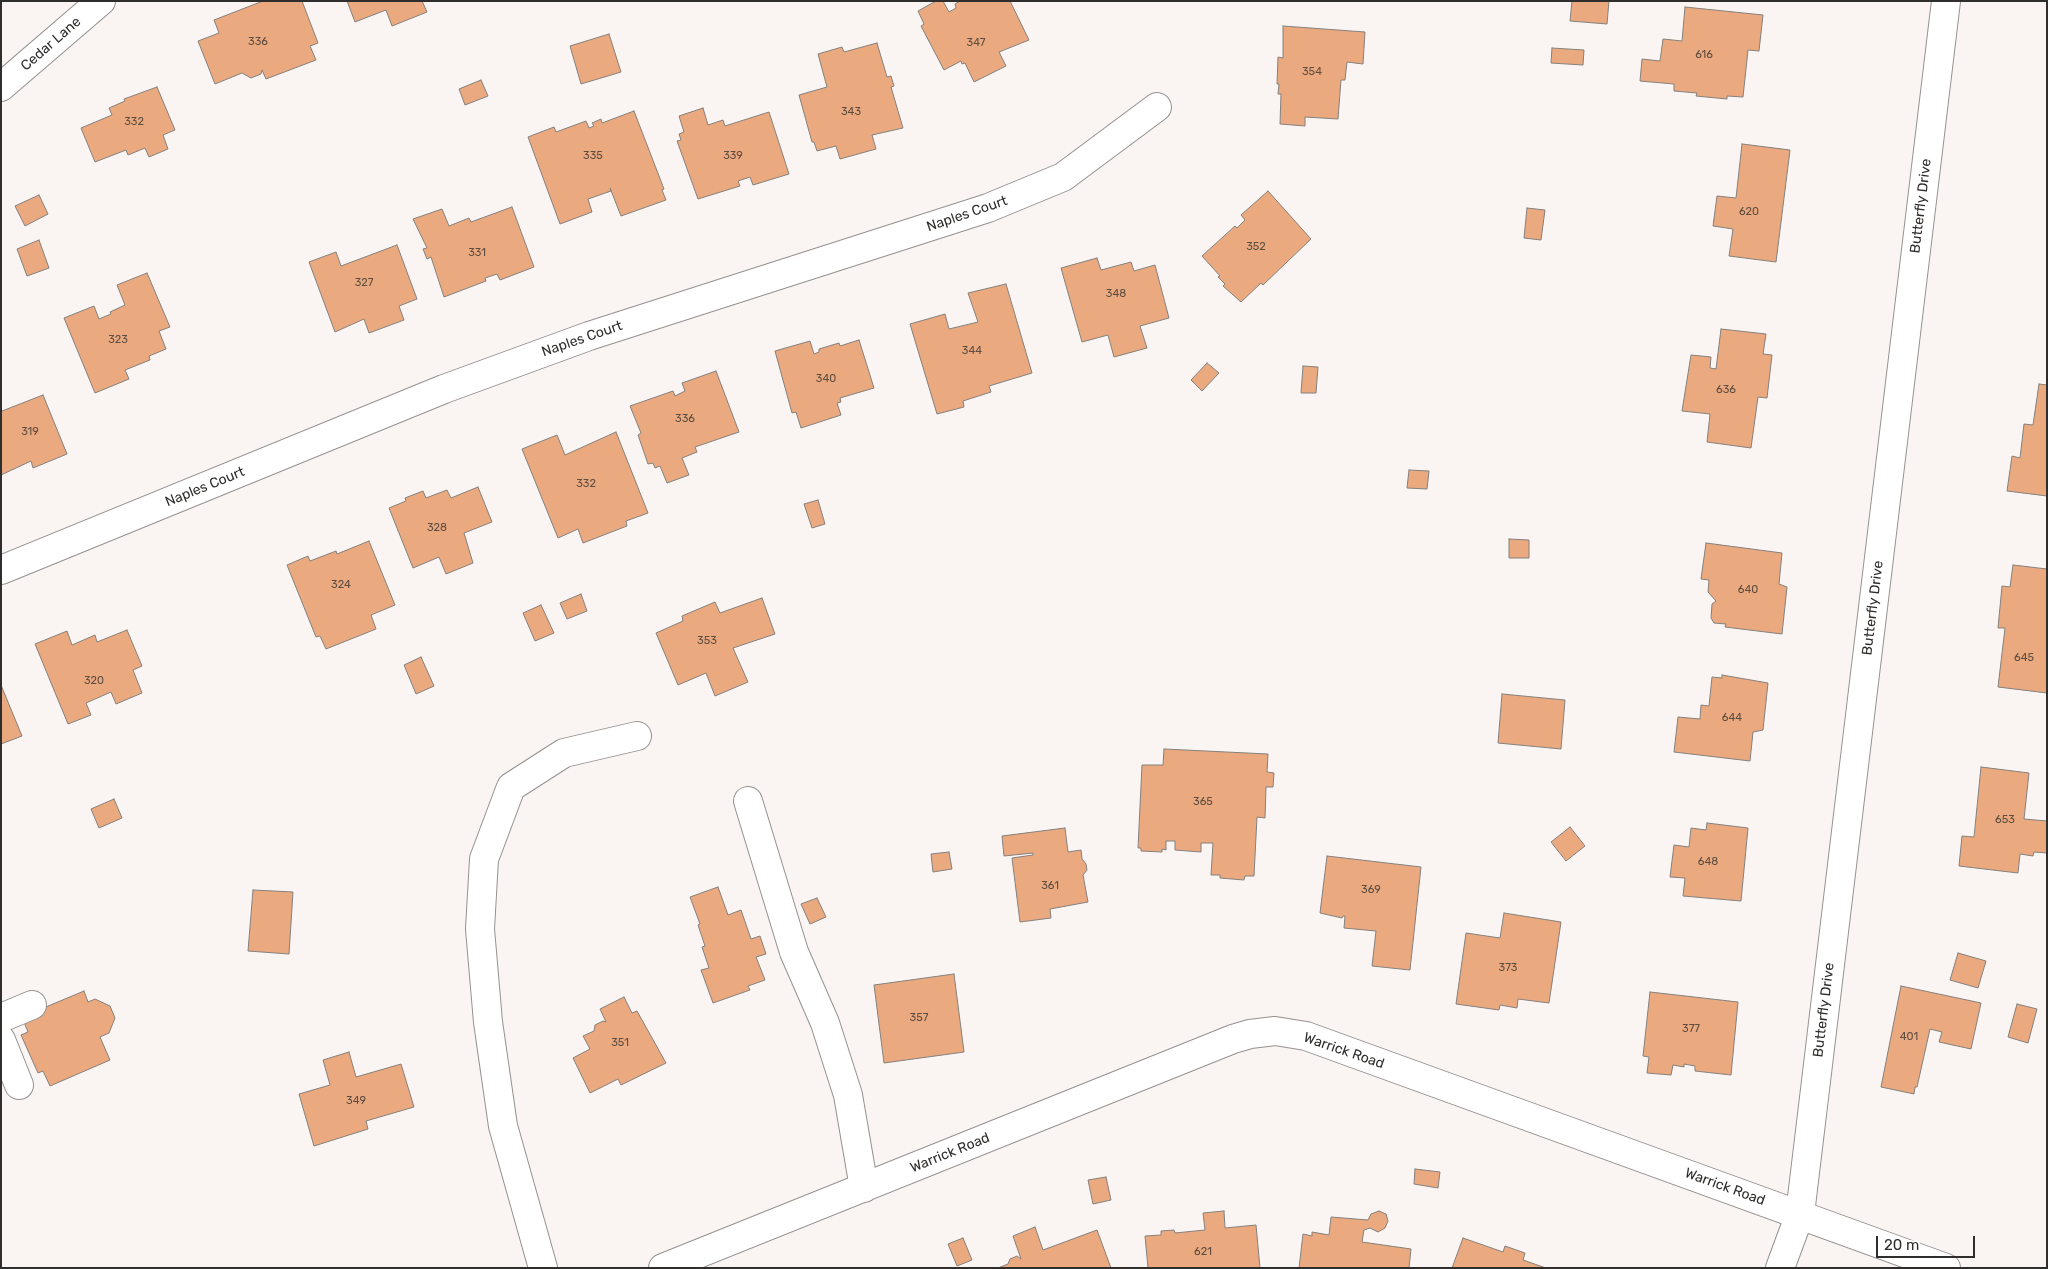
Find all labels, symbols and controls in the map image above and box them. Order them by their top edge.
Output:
street label: Cedar Lane [18,13,84,75]
house number: 336 [248,35,268,49]
house number: 347 [967,36,985,50]
house number: 616 [1695,48,1713,62]
house number: 354 [1302,65,1322,79]
house number: 343 [841,105,861,119]
house number: 332 [124,115,144,129]
house number: 335 [583,149,603,163]
house number: 339 [723,149,743,163]
street label: Butterfly Drive [1907,158,1935,254]
street label: Naples Court [924,192,1010,236]
house number: 620 [1739,205,1759,219]
house number: 352 [1246,240,1266,254]
house number: 331 [468,246,486,260]
house number: 327 [355,276,373,290]
house number: 348 [1106,287,1126,301]
street label: Naples Court [539,317,625,361]
house number: 323 [108,333,128,347]
house number: 344 [962,344,982,358]
house number: 340 [816,372,836,386]
house number: 636 [1716,383,1736,397]
house number: 336 [675,412,695,426]
house number: 319 [21,425,39,439]
street label: Naples Court [163,463,247,511]
house number: 332 [576,477,596,491]
house number: 328 [427,521,447,535]
street label: Butterfly Drive [1859,560,1887,656]
house number: 324 [331,578,351,592]
house number: 640 [1738,583,1758,597]
house number: 353 [697,634,717,648]
house number: 645 [2014,651,2034,665]
house number: 320 [84,674,104,688]
house number: 644 [1722,711,1742,725]
house number: 365 [1193,795,1213,809]
house number: 653 [1995,813,2015,827]
house number: 648 [1698,855,1718,869]
house number: 361 [1041,879,1059,893]
house number: 369 [1361,883,1381,897]
house number: 373 [1499,961,1517,975]
street label: Butterfly Drive [1810,962,1838,1058]
house number: 357 [910,1011,928,1025]
house number: 377 [1682,1022,1700,1036]
street label: Warrick Road [1301,1029,1387,1073]
house number: 401 [1900,1030,1918,1044]
house number: 351 [611,1036,629,1050]
house number: 349 [346,1094,366,1108]
street label: Warrick Road [908,1129,992,1177]
street label: Warrick Road [1683,1165,1767,1209]
scale bar [1878,1226,1977,1258]
text: 20 m [1884,1236,1919,1254]
house number: 621 [1194,1245,1212,1259]

